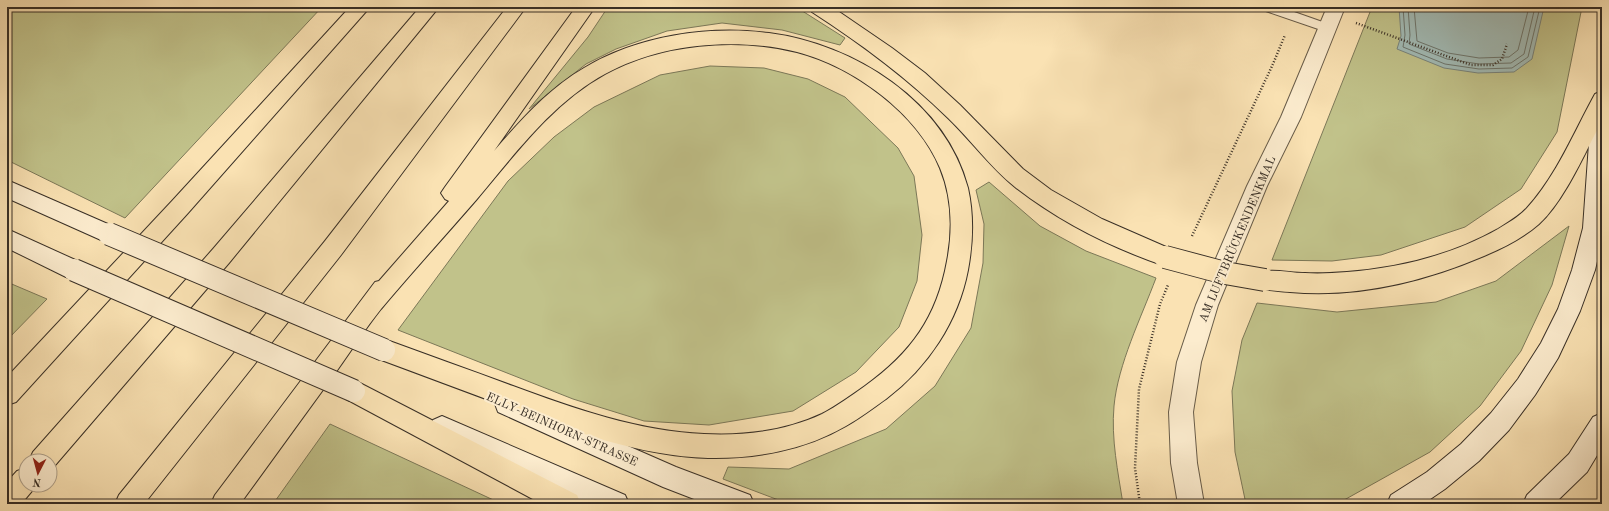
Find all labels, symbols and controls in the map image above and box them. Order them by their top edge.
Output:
street label: AM LUFTBRÜCKENDENKMAL [1194,153,1278,324]
street label: ELLY-BEINHORN-STRASSE [484,391,639,469]
north arrow [18,453,58,493]
text: N [32,475,42,487]

